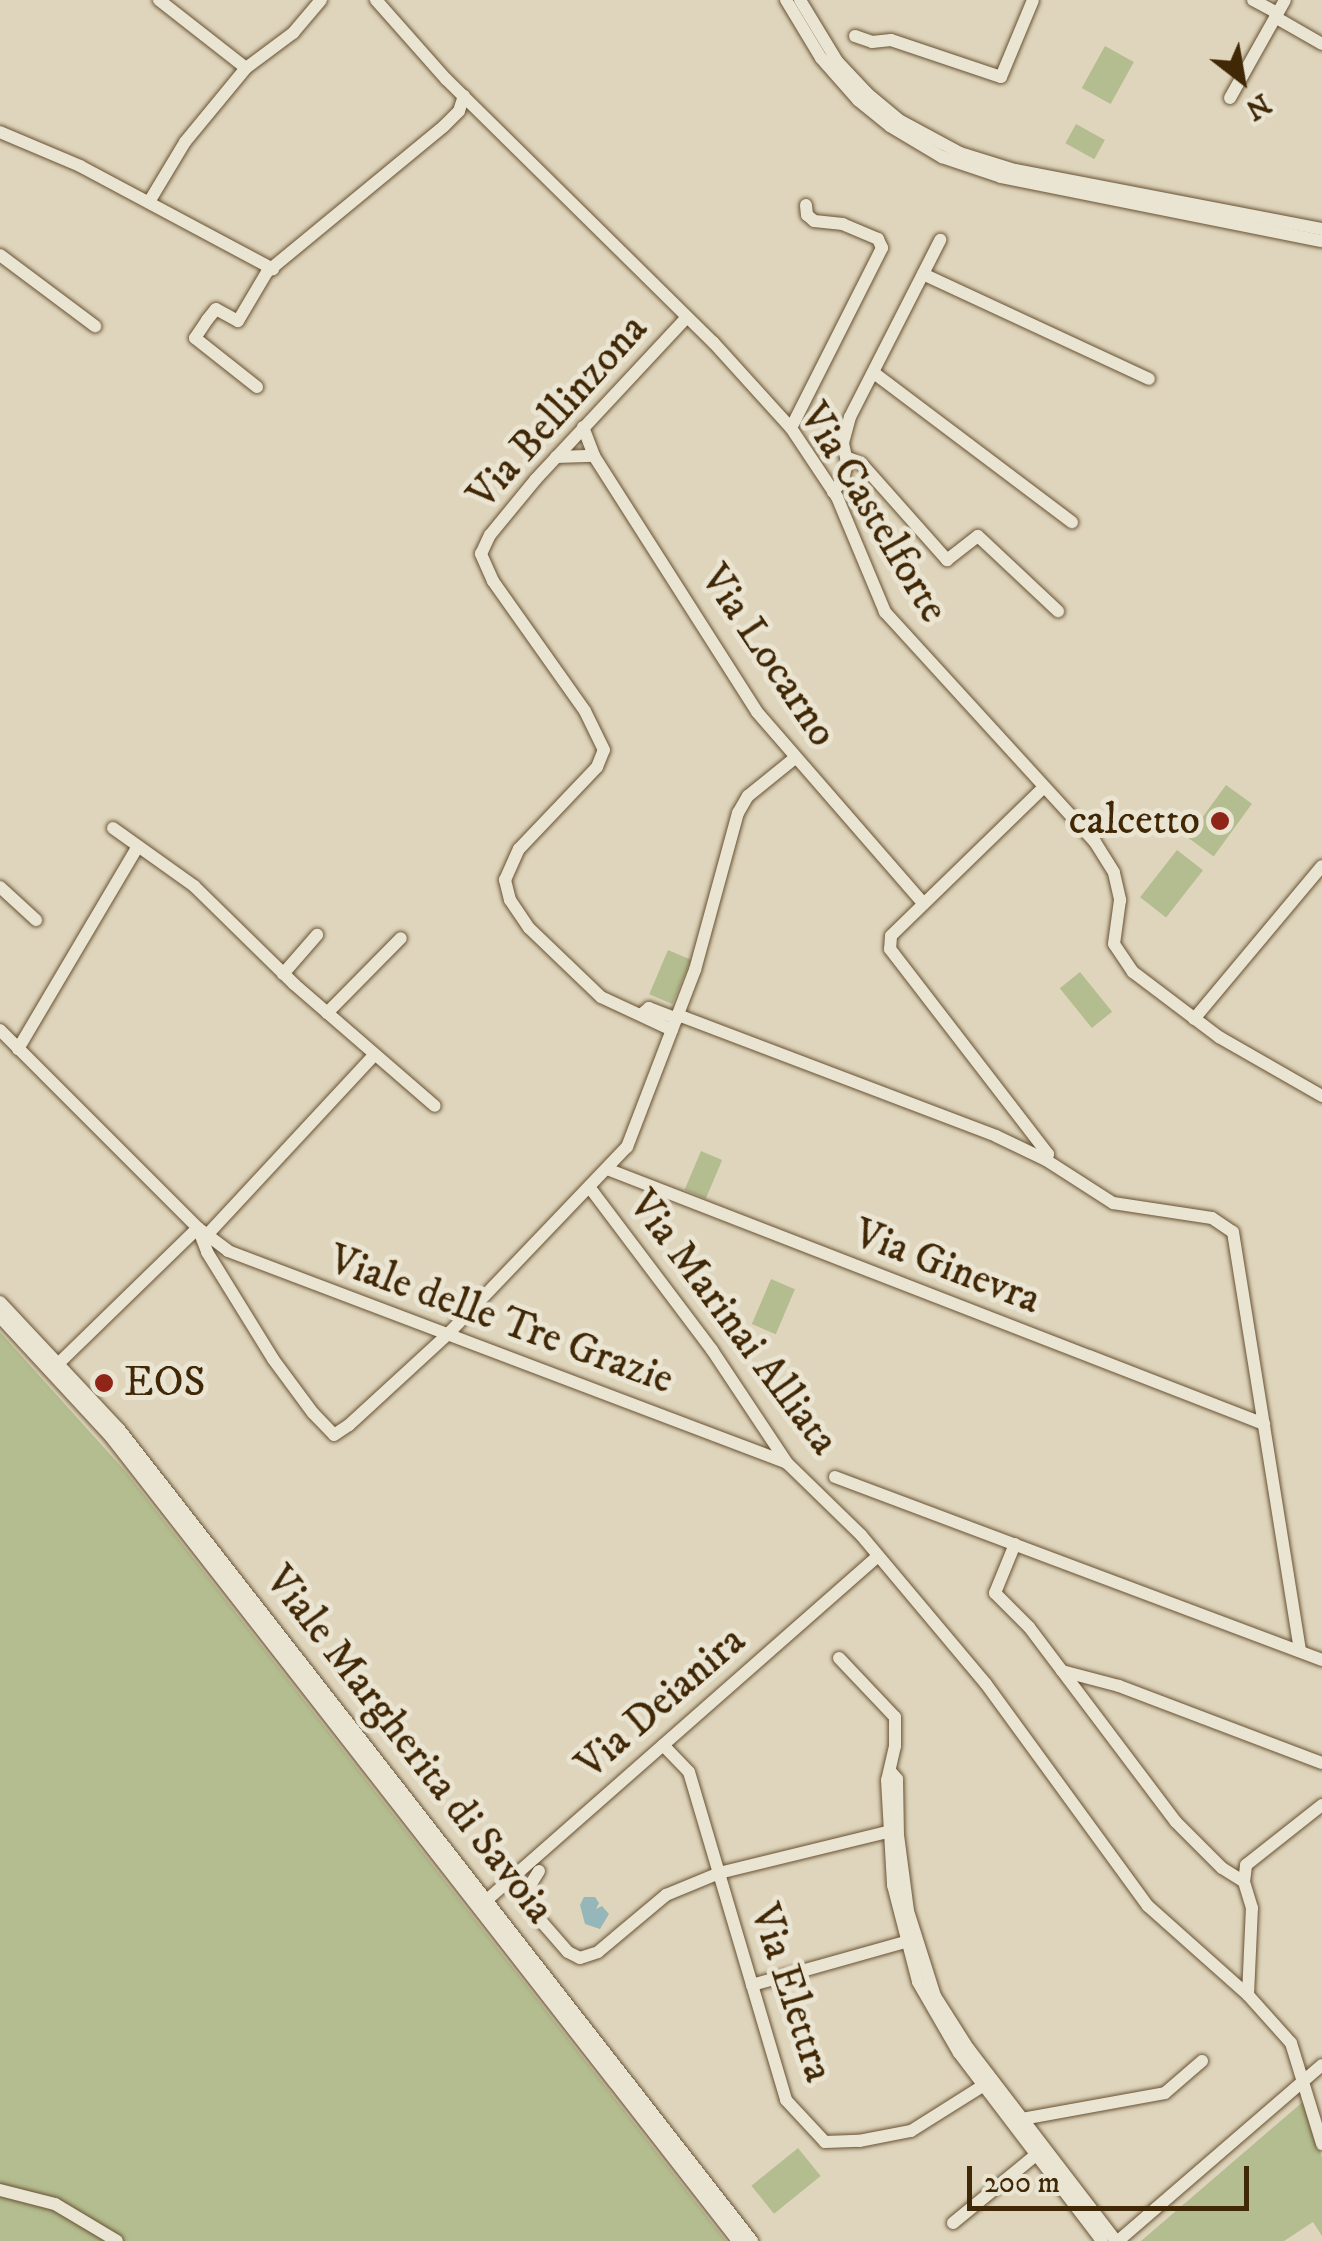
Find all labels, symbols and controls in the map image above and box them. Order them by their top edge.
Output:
north arrow [1192,30,1292,130]
text: N [1239,85,1277,127]
street label: Via Bellinzona [458,304,658,520]
street label: Via Castelforte [788,394,958,632]
street label: Via Locarno [689,556,847,756]
place label: calcetto [1069,796,1200,846]
marker: calcetto [1209,810,1231,832]
street label: Via Marinai Alliata [617,1181,849,1465]
street label: Via Ginevra [847,1208,1047,1326]
street label: Viale delle Tre Grazie [322,1234,680,1406]
place label: EOS [124,1358,206,1408]
marker: EOS [93,1372,115,1394]
street label: Viale Margherita di Savoia [254,1556,564,1934]
street label: Via Deianira [566,1616,756,1790]
street label: Via Elettra [739,1898,843,2088]
scale bar [972,2146,1254,2208]
text: 200 m [984,2165,1060,2202]

